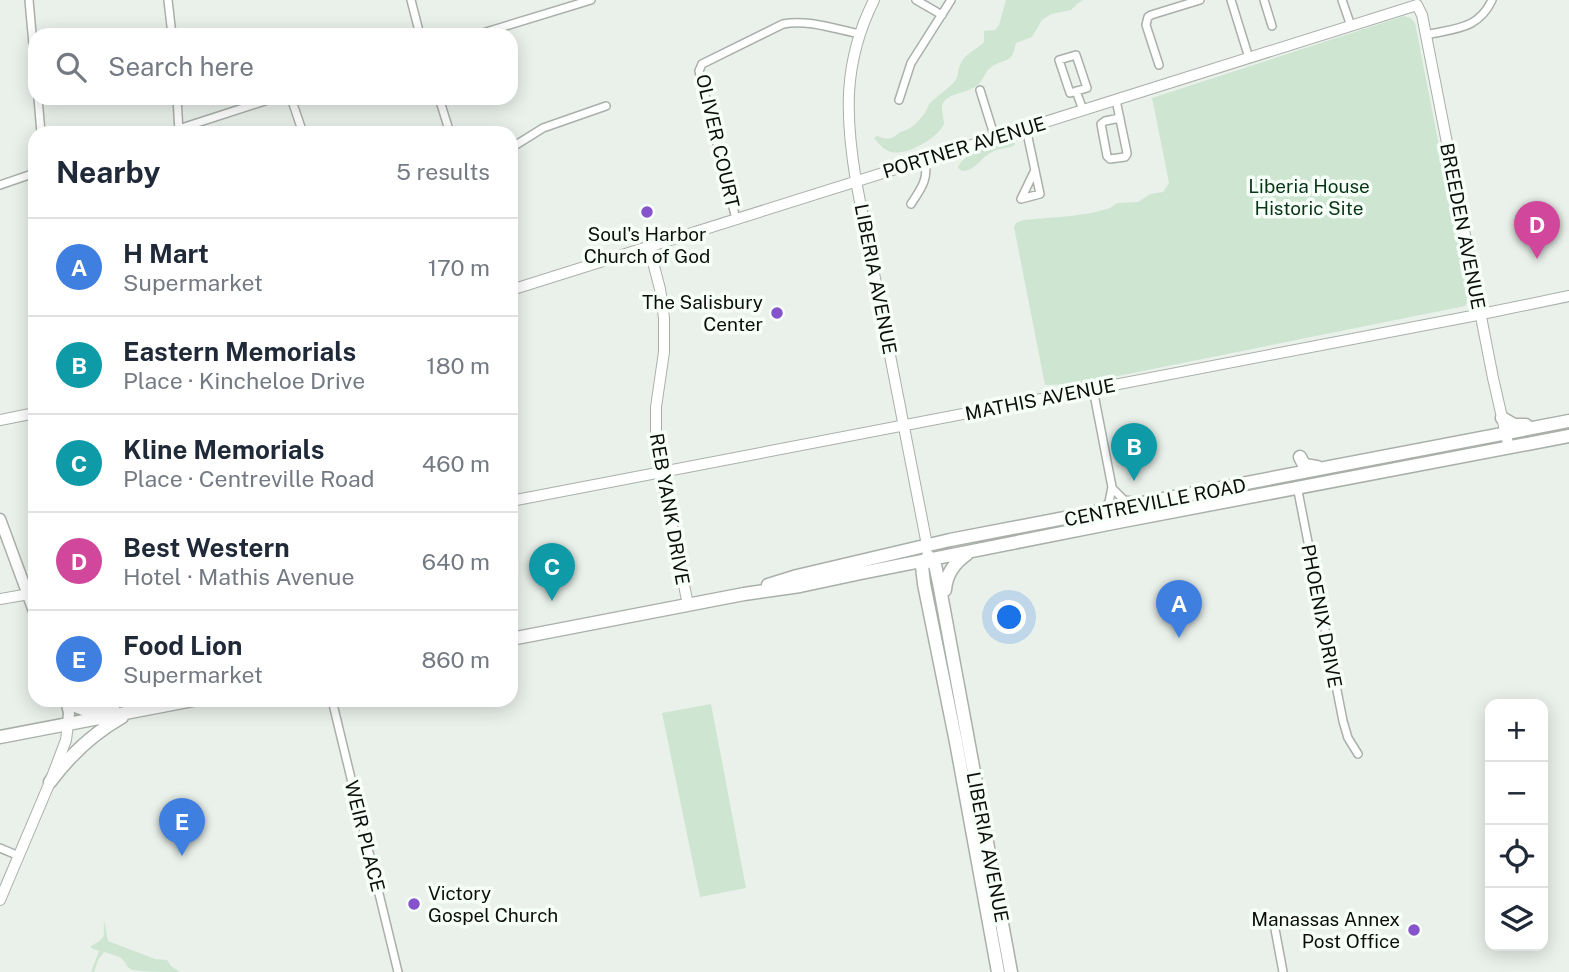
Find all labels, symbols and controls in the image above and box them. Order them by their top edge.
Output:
search box [28,28,518,105]
icon: search [52,48,90,86]
text: Search here [108,51,254,82]
street label: OLIVER COURT [692,72,744,210]
street label: PORTNER AVENUE [880,112,1048,182]
street label: BREEDEN AVENUE [1436,141,1490,311]
text: Nearby [56,154,160,190]
text: 5 results [396,158,490,185]
park label: Liberia House Historic Site [1248,175,1370,219]
pin: D [1514,201,1560,259]
street label: LIBERIA AVENUE [851,202,901,356]
marker: Soul's Harbor Church of God [639,204,655,220]
place label: Soul's Harbor Church of God [584,223,710,267]
text: H Mart [123,238,209,269]
text: A [71,254,87,281]
text: 170 m [428,254,490,281]
text: Supermarket [123,269,263,296]
place label: The Salisbury Center [642,291,763,335]
marker: The Salisbury Center [769,305,785,321]
text: Eastern Memorials [123,336,356,367]
text: B [71,352,87,379]
text: 180 m [426,352,490,379]
text: Place · Kincheloe Drive [123,367,365,394]
street label: MATHIS AVENUE [963,374,1117,424]
pin: B [1111,423,1157,481]
street label: REB YANK DRIVE [646,431,694,587]
text: Kline Memorials [123,434,324,465]
text: C [71,450,87,477]
text: 460 m [422,450,490,477]
text: Place · Centreville Road [123,465,374,492]
street label: CENTREVILLE ROAD [1062,474,1248,530]
text: Best Western [123,532,290,563]
street label: PHOENIX DRIVE [1297,542,1347,690]
pin: C [529,543,575,601]
text: D [71,548,87,575]
text: 640 m [422,548,490,575]
text: Hotel · Mathis Avenue [123,563,354,590]
pin: A [1156,580,1202,638]
your location [992,600,1026,634]
text: Food Lion [123,630,242,661]
text: E [72,646,86,673]
text: 860 m [422,646,490,673]
text: Supermarket [123,661,263,688]
map controls [1485,699,1548,951]
button: + [1485,699,1548,762]
button: − [1485,762,1548,825]
street label: LIBERIA AVENUE [963,770,1013,924]
street label: WEIR PLACE [341,778,389,894]
pin: E [159,798,205,856]
button: locate [1485,825,1548,888]
place label: Victory Gospel Church [428,882,558,926]
button: layers [1485,888,1548,951]
marker: Victory Gospel Church [406,896,422,912]
place label: Manassas Annex Post Office [1251,908,1400,952]
marker: Manassas Annex Post Office [1406,922,1422,938]

